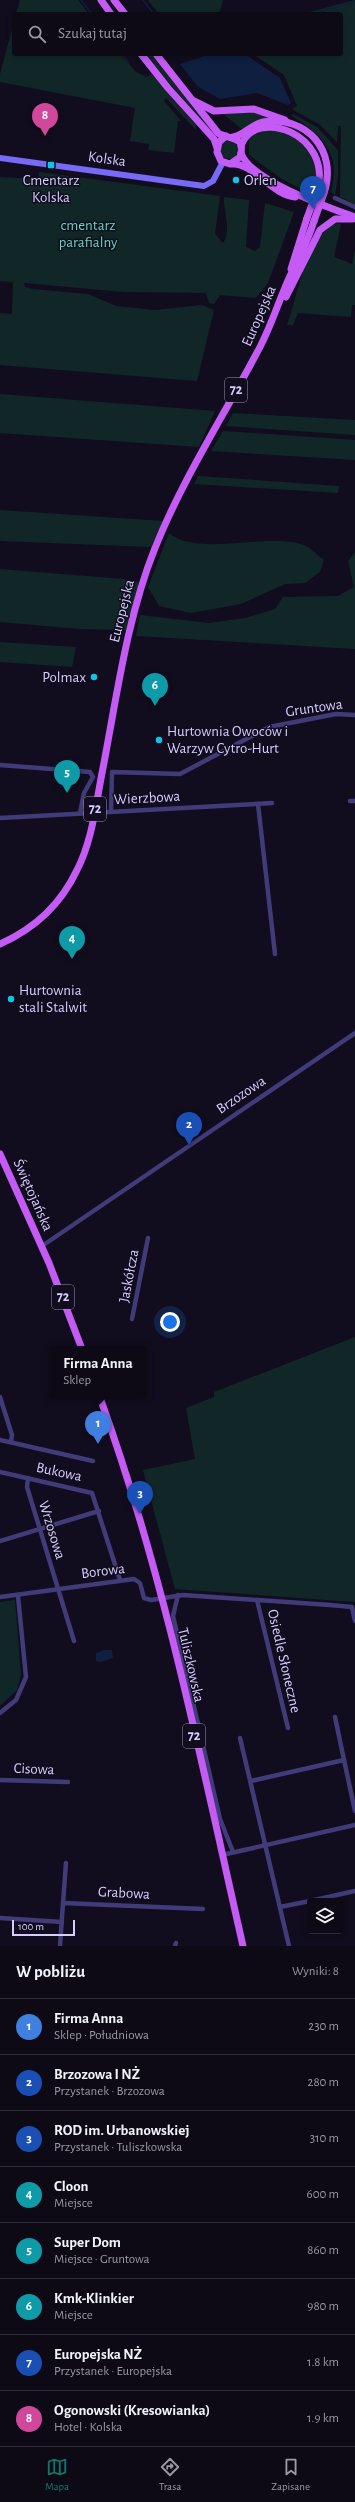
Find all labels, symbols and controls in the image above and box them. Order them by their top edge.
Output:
search box [12,12,343,56]
icon: search [26,23,48,45]
text: Szukaj tutaj [58,26,127,41]
pin: 8 [32,103,58,136]
street label: Kolska [87,149,127,169]
marker: Cmentarz Kolska [46,160,56,170]
place label: Cmentarz Kolska [23,173,79,205]
place label: Orlen [244,173,277,188]
marker: Orlen [231,175,241,185]
pin: 7 [300,176,326,209]
park label: cmentarz parafialny [59,218,118,250]
street label: Europejska [239,284,279,348]
road number: 72 [225,378,247,402]
street label: Europejska [107,578,137,644]
place label: Polmax [42,670,86,685]
marker: Polmax [89,672,99,682]
pin: 6 [142,673,168,706]
street label: Gruntowa [285,697,343,719]
place label: Hurtownia Owoców i Warzyw Cytro-Hurt [167,724,288,756]
marker: Hurtownia Owoców i Warzyw Cytro-Hurt [154,735,164,745]
pin: 5 [54,760,80,793]
street label: Wierzbowa [113,789,181,807]
road number: 72 [84,797,106,821]
pin: 4 [59,926,85,959]
place label: Hurtownia stali Stalwit [19,983,87,1015]
marker: Hurtownia stali Stalwit [6,994,16,1004]
street label: Brzozowa [214,1073,268,1117]
pin: 2 [176,1112,202,1145]
street label: Świętojańska [11,1156,57,1233]
street label: Jaskółcza [117,1248,141,1304]
road number: 72 [52,1285,74,1309]
your location [160,1312,180,1332]
popup [49,1346,147,1398]
text: Firma Anna [63,1356,133,1371]
text: Sklep [63,1374,91,1387]
pin: 1 [85,1411,111,1444]
street label: Bukowa [35,1460,83,1484]
pin: 3 [127,1481,153,1514]
street label: Wrzosowa [36,1499,68,1561]
street label: Borowa [80,1561,126,1581]
street label: Osiedle Słoneczne [265,1608,303,1714]
street label: Tuliszkowska [175,1626,207,1704]
road number: 72 [183,1724,205,1748]
street label: Cisowa [13,1761,55,1777]
street label: Grabowa [98,1884,150,1902]
map controls [307,1898,343,1934]
button: layers [307,1898,343,1934]
scale bar [12,1918,75,1937]
text: 100 m [18,1921,44,1932]
text: W pobliżu [16,1963,85,1980]
text: Wyniki: 8 [292,1965,339,1978]
text: Firma Anna [54,2011,123,2026]
text: 1 [27,2020,31,2033]
text: 230 m [308,2020,339,2033]
text: Sklep · Południowa [54,2029,149,2042]
text: Brzozowa I NŻ [54,2067,140,2082]
text: 2 [26,2076,32,2089]
text: 280 m [308,2076,339,2089]
text: Przystanek · Brzozowa [54,2085,165,2098]
text: ROD im. Urbanowskiej [54,2123,190,2138]
text: 3 [26,2132,32,2145]
text: 310 m [310,2132,339,2145]
text: Przystanek · Tuliszkowska [54,2141,182,2154]
text: Cloon [54,2179,88,2194]
text: 4 [26,2188,32,2201]
text: 600 m [307,2188,339,2201]
text: Miejsce [54,2197,93,2210]
text: Super Dom [54,2235,121,2250]
text: 5 [26,2244,32,2257]
text: 860 m [307,2244,339,2257]
text: Miejsce · Gruntowa [54,2253,150,2266]
text: Kmk-Klinkier [54,2291,134,2306]
text: 6 [26,2300,32,2313]
text: 980 m [307,2300,339,2313]
text: Miejsce [54,2309,93,2322]
text: Europejska NŻ [54,2347,142,2362]
text: 7 [26,2356,32,2369]
text: 1.8 km [307,2356,339,2369]
text: Przystanek · Europejska [54,2365,172,2378]
text: Ogonowski (Kresowianka) [54,2403,210,2418]
text: 8 [26,2412,32,2425]
text: 1.9 km [307,2412,339,2425]
text: Hotel · Kolska [54,2421,122,2434]
tab: Mapa [45,2456,69,2493]
tab: Trasa [159,2456,181,2493]
tab: Zapisane [271,2456,310,2493]

